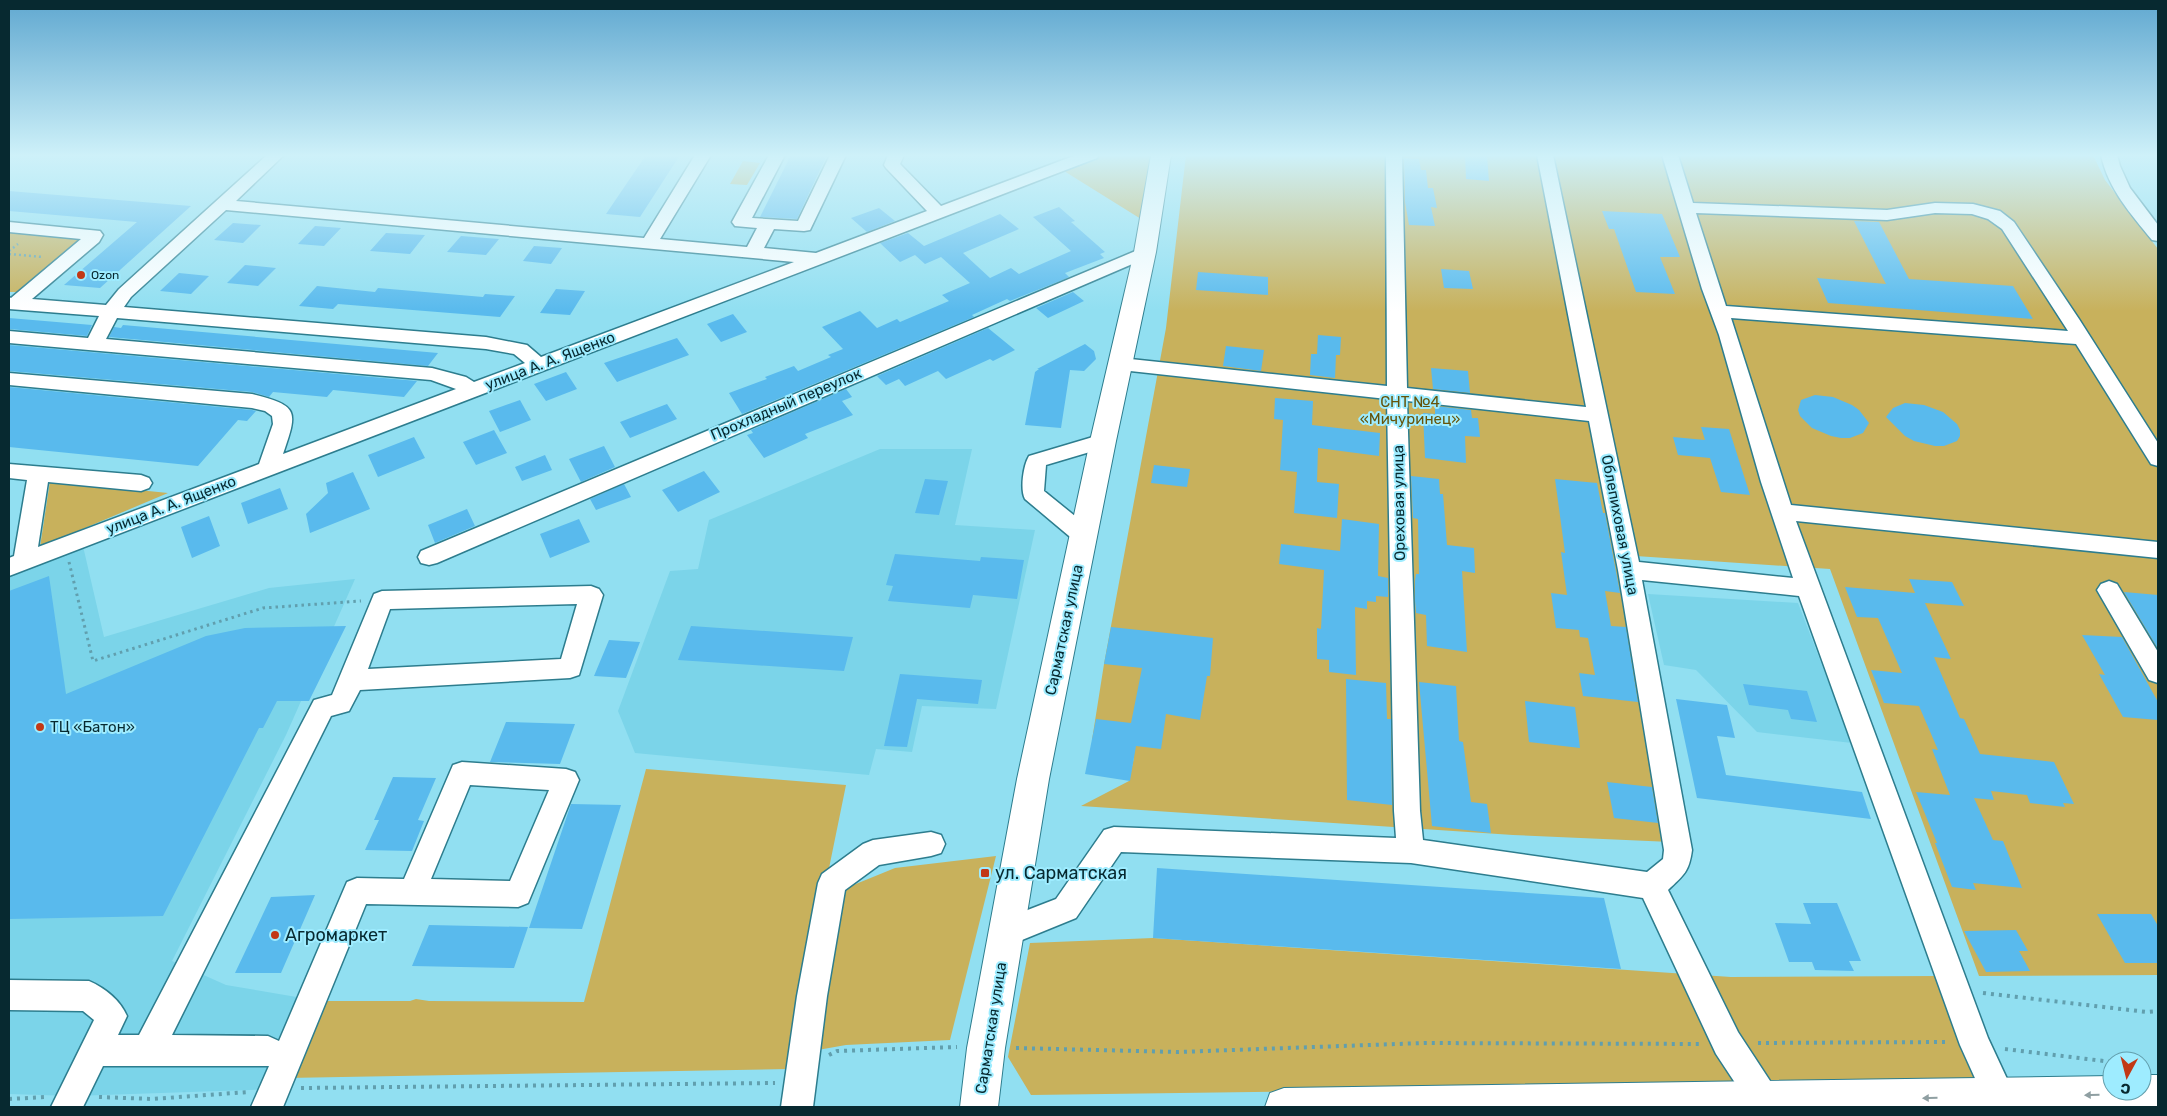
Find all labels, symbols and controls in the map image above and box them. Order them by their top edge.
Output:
place label: Ozon [91,268,119,282]
marker: Ozon [75,269,87,281]
street label: улица А. А. Ященко [482,328,618,394]
street label: Прохладный переулок [708,364,864,444]
park label: СНТ №4 «Мичуринец» [1360,393,1460,428]
street label: Ореховая улица [1389,445,1409,561]
street label: Облепиховая улица [1598,453,1642,597]
street label: улица А. А. Ященко [103,472,239,538]
street label: Сарматская улица [1041,563,1087,697]
place label: ТЦ «Батон» [50,718,135,736]
marker: ТЦ «Батон» [34,721,46,733]
place label: ул. Сарматская [995,862,1127,884]
marker: ул. Сарматская [979,867,991,879]
place label: Агромаркет [285,924,387,946]
marker: Агромаркет [269,929,281,941]
street label: Сарматская улица [972,961,1010,1095]
north arrow [2102,1051,2152,1101]
text: С [2119,1079,2131,1097]
one-way arrow [2084,1091,2100,1099]
one-way arrow [1921,1094,1937,1102]

